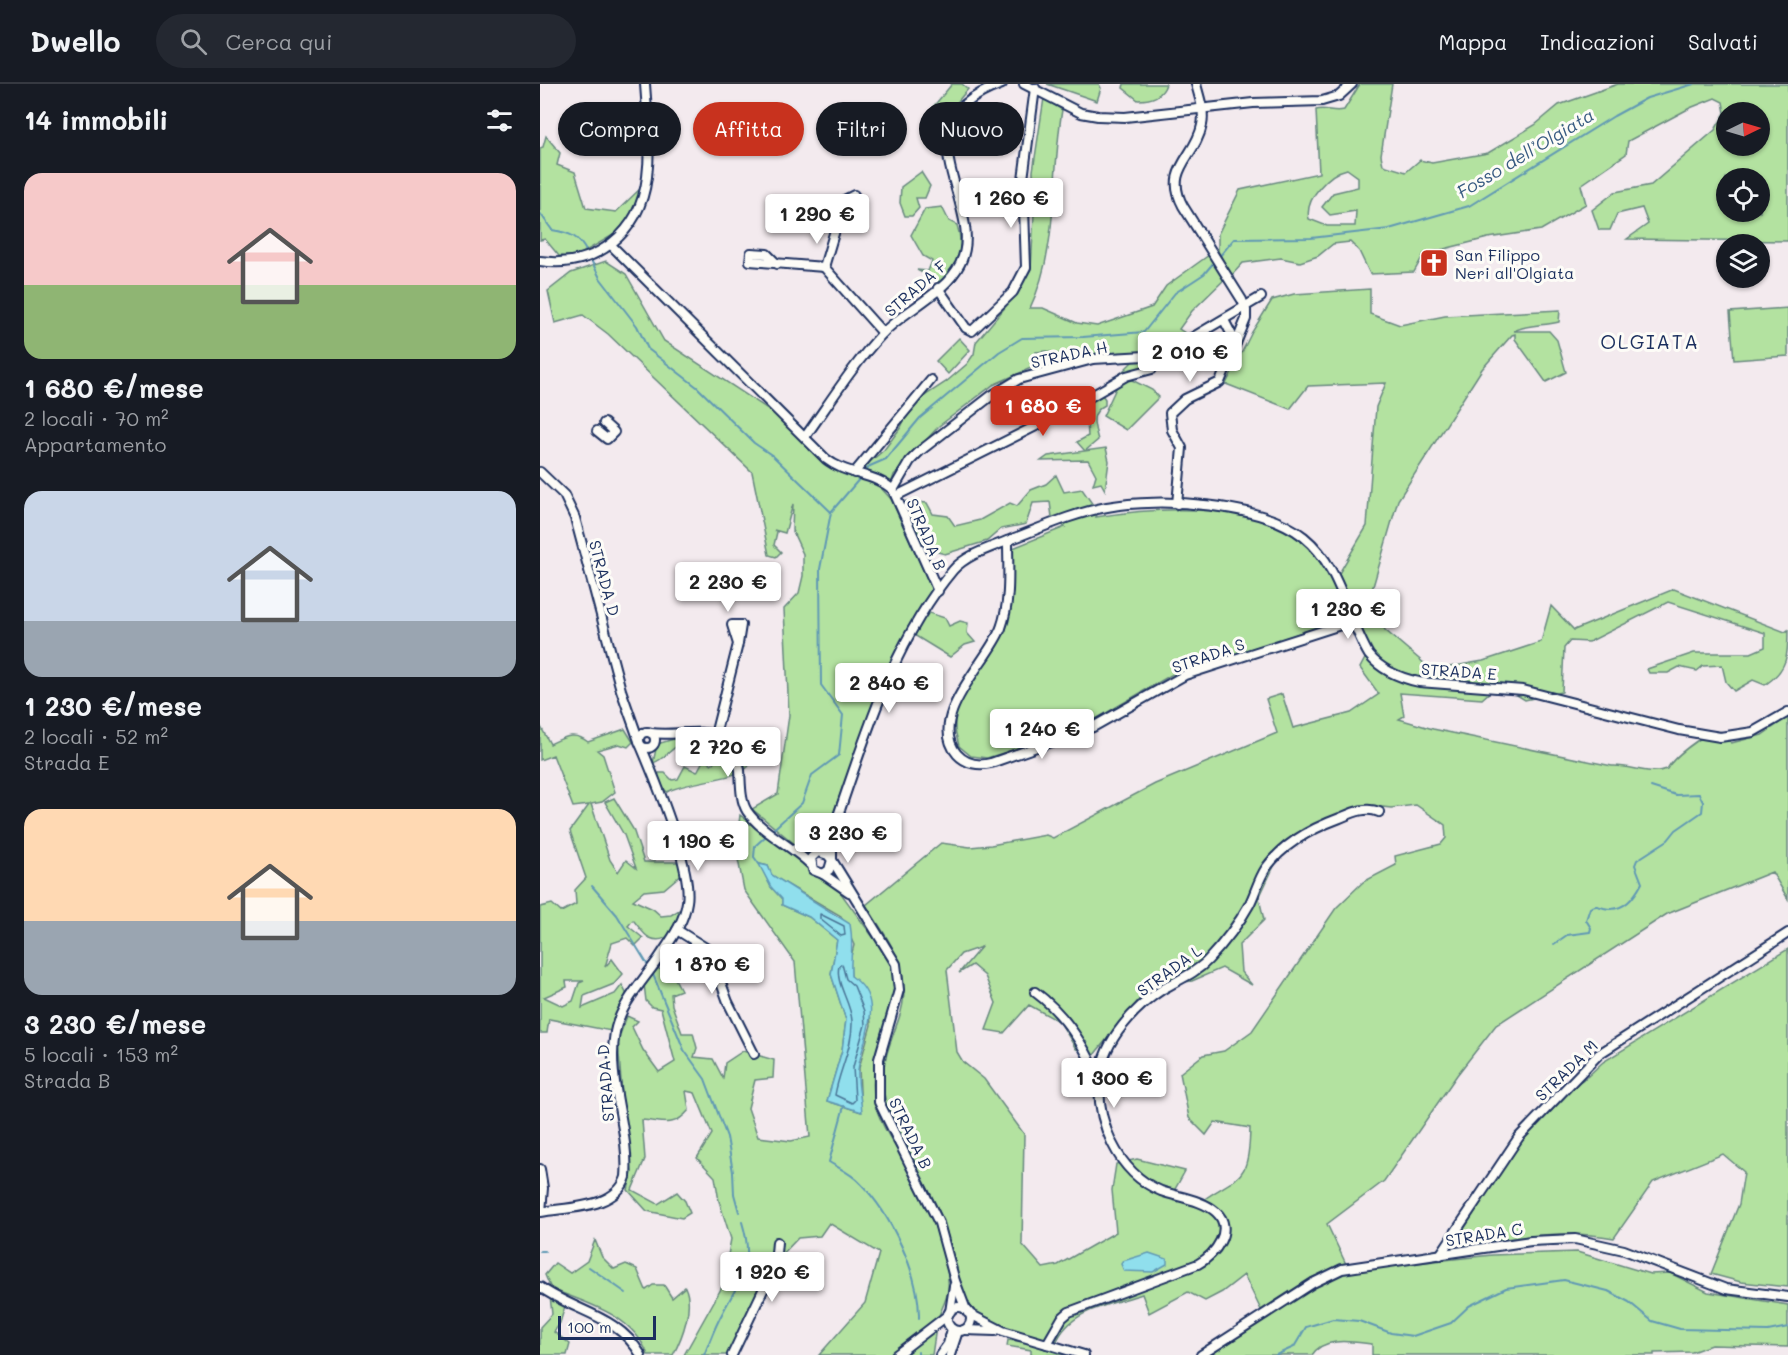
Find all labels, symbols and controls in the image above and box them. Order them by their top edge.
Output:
search box [156,14,576,68]
text: Dwello [30,23,120,59]
icon: search [177,25,210,58]
text: Cerca qui [225,27,332,56]
text: Mappa [1439,28,1507,55]
text: Indicazioni [1540,28,1655,55]
text: Salvati [1688,28,1758,55]
chip: Compra [558,102,681,156]
chip: Affitta [693,102,804,156]
chip: Filtri [816,102,907,156]
chip: Nuovo [919,102,1024,156]
water label: Fosso dell’Olgiata [1452,102,1598,204]
north arrow [1716,102,1770,156]
map controls [1716,102,1770,288]
text: 14 immobili [24,103,168,137]
icon: filters [483,104,516,137]
button: locate [1716,168,1770,222]
pin: 1 260 € [956,178,1066,229]
text: 1 260 € [973,184,1049,210]
pin: 1 290 € [762,194,872,245]
text: 1 290 € [779,200,855,226]
icon: home [216,212,324,320]
button: layers [1716,234,1770,288]
place label: San Filippo Neri all'Olgiata [1455,244,1574,283]
church icon: San Filippo Neri all'Olgiata [1418,247,1450,279]
street label: STRADA F [880,255,950,321]
district label: OLGIATA [1600,328,1700,354]
pin: 2 010 € [1135,332,1245,383]
street label: STRADA H [1029,336,1109,372]
text: 2 010 € [1152,338,1228,364]
text: 1 680 €/mese [24,371,204,405]
pin: 1 680 € [988,386,1098,437]
text: 1 680 € [1005,392,1081,418]
text: 2 locali · 70 m² [24,405,169,431]
text: Appartamento [24,431,166,457]
street label: STRADA B [902,495,952,573]
icon: home [216,530,324,638]
street label: STRADA D [585,538,625,618]
pin: 2 230 € [673,562,783,613]
text: 2 230 € [689,568,767,594]
pin: 1 230 € [1293,589,1403,640]
text: 1 230 € [1310,595,1386,621]
street label: STRADA S [1169,633,1247,677]
street label: STRADA E [1421,658,1497,684]
pin: 2 840 € [834,663,944,714]
text: 2 840 € [849,669,929,695]
text: 1 230 €/mese [24,689,202,723]
pin: 1 240 € [987,709,1097,760]
text: 1 240 € [1004,715,1080,741]
text: 2 locali · 52 m² [24,723,168,749]
pin: 2 720 € [673,727,783,778]
text: 2 720 € [690,733,766,759]
text: Strada E [24,749,110,775]
pin: 3 230 € [793,813,903,864]
text: 3 230 € [809,819,887,845]
pin: 1 190 € [643,821,753,872]
text: 1 190 € [661,827,735,853]
icon: home [216,848,324,956]
street label: STRADA L [1133,939,1206,1000]
pin: 1 870 € [657,944,767,995]
text: 1 870 € [674,950,750,976]
text: 3 230 €/mese [24,1007,206,1041]
street label: STRADA M [1530,1035,1602,1105]
text: 5 locali · 153 m² [24,1041,178,1067]
street label: STRADA D [592,1044,618,1122]
pin: 1 300 € [1059,1058,1169,1109]
text: 1 300 € [1075,1064,1153,1090]
text: Strada B [24,1067,111,1093]
street label: STRADA B [885,1094,937,1172]
street label: STRADA C [1444,1218,1524,1250]
pin: 1 920 € [717,1252,827,1303]
text: 1 920 € [734,1258,810,1284]
scale bar [558,1313,656,1340]
text: 100 m [567,1316,612,1337]

